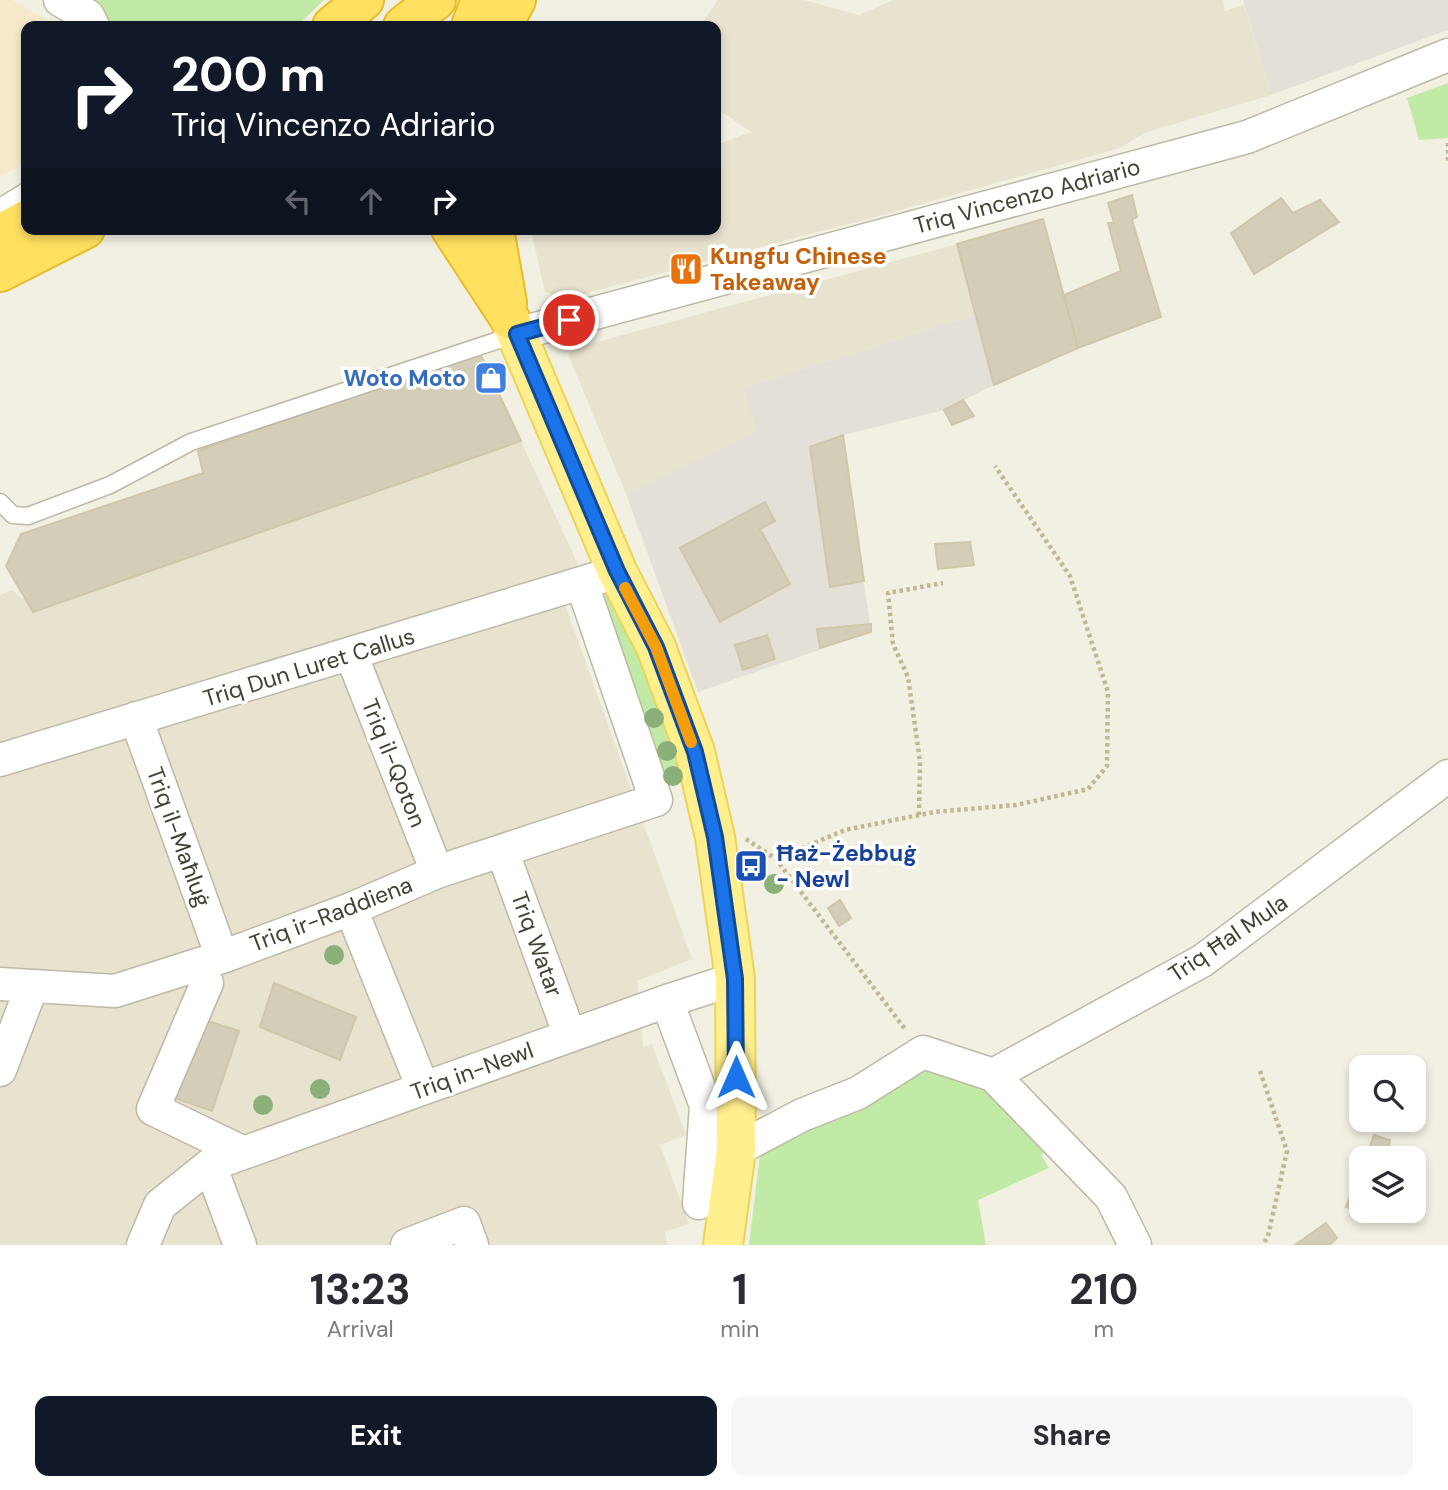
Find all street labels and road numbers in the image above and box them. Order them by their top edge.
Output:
street label: Triq Vincenzo Adriario [910,151,1144,241]
street label: Triq Dun Luret Callus [200,621,418,713]
street label: Triq il-Qoton [355,694,433,832]
street label: Triq il-Maħluġ [140,763,218,911]
street label: Triq ir-Raddiena [246,869,416,959]
street label: Triq Watar [504,887,570,1001]
street label: Triq Ħal Mula [1163,887,1293,989]
street label: Triq in-Newl [406,1035,538,1107]

